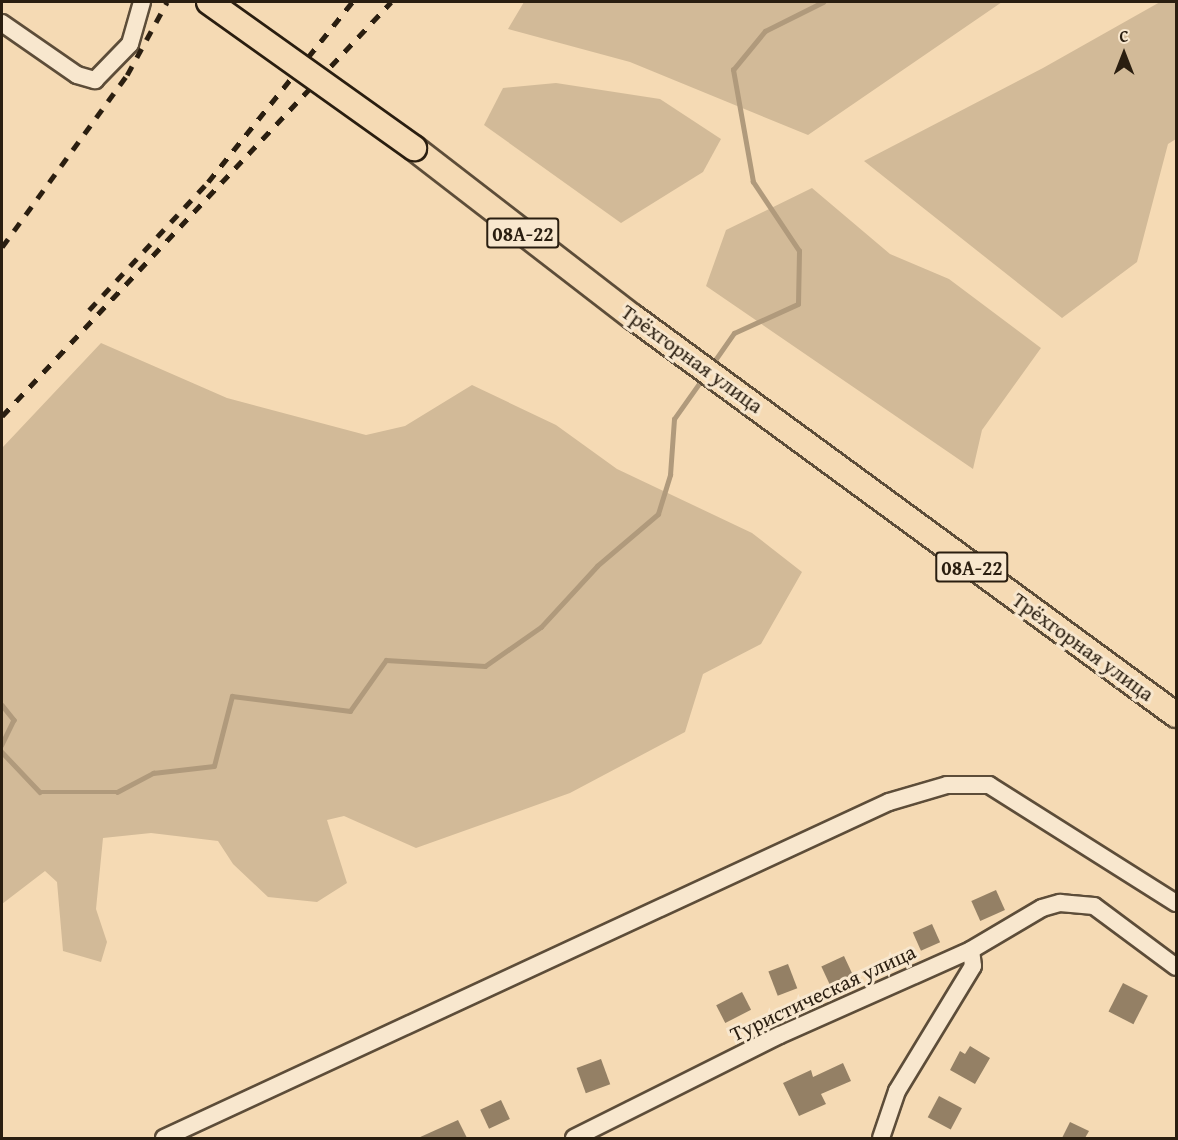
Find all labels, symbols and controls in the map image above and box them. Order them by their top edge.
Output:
north arrow [1094,24,1154,84]
text: С [1119,24,1129,48]
road number: 08А-22 [486,216,560,250]
street label: Трёхгорная улица [616,299,768,419]
road number: 08А-22 [934,550,1010,584]
street label: Трёхгорная улица [1007,587,1159,707]
street label: Туристическая улица [726,939,920,1047]

